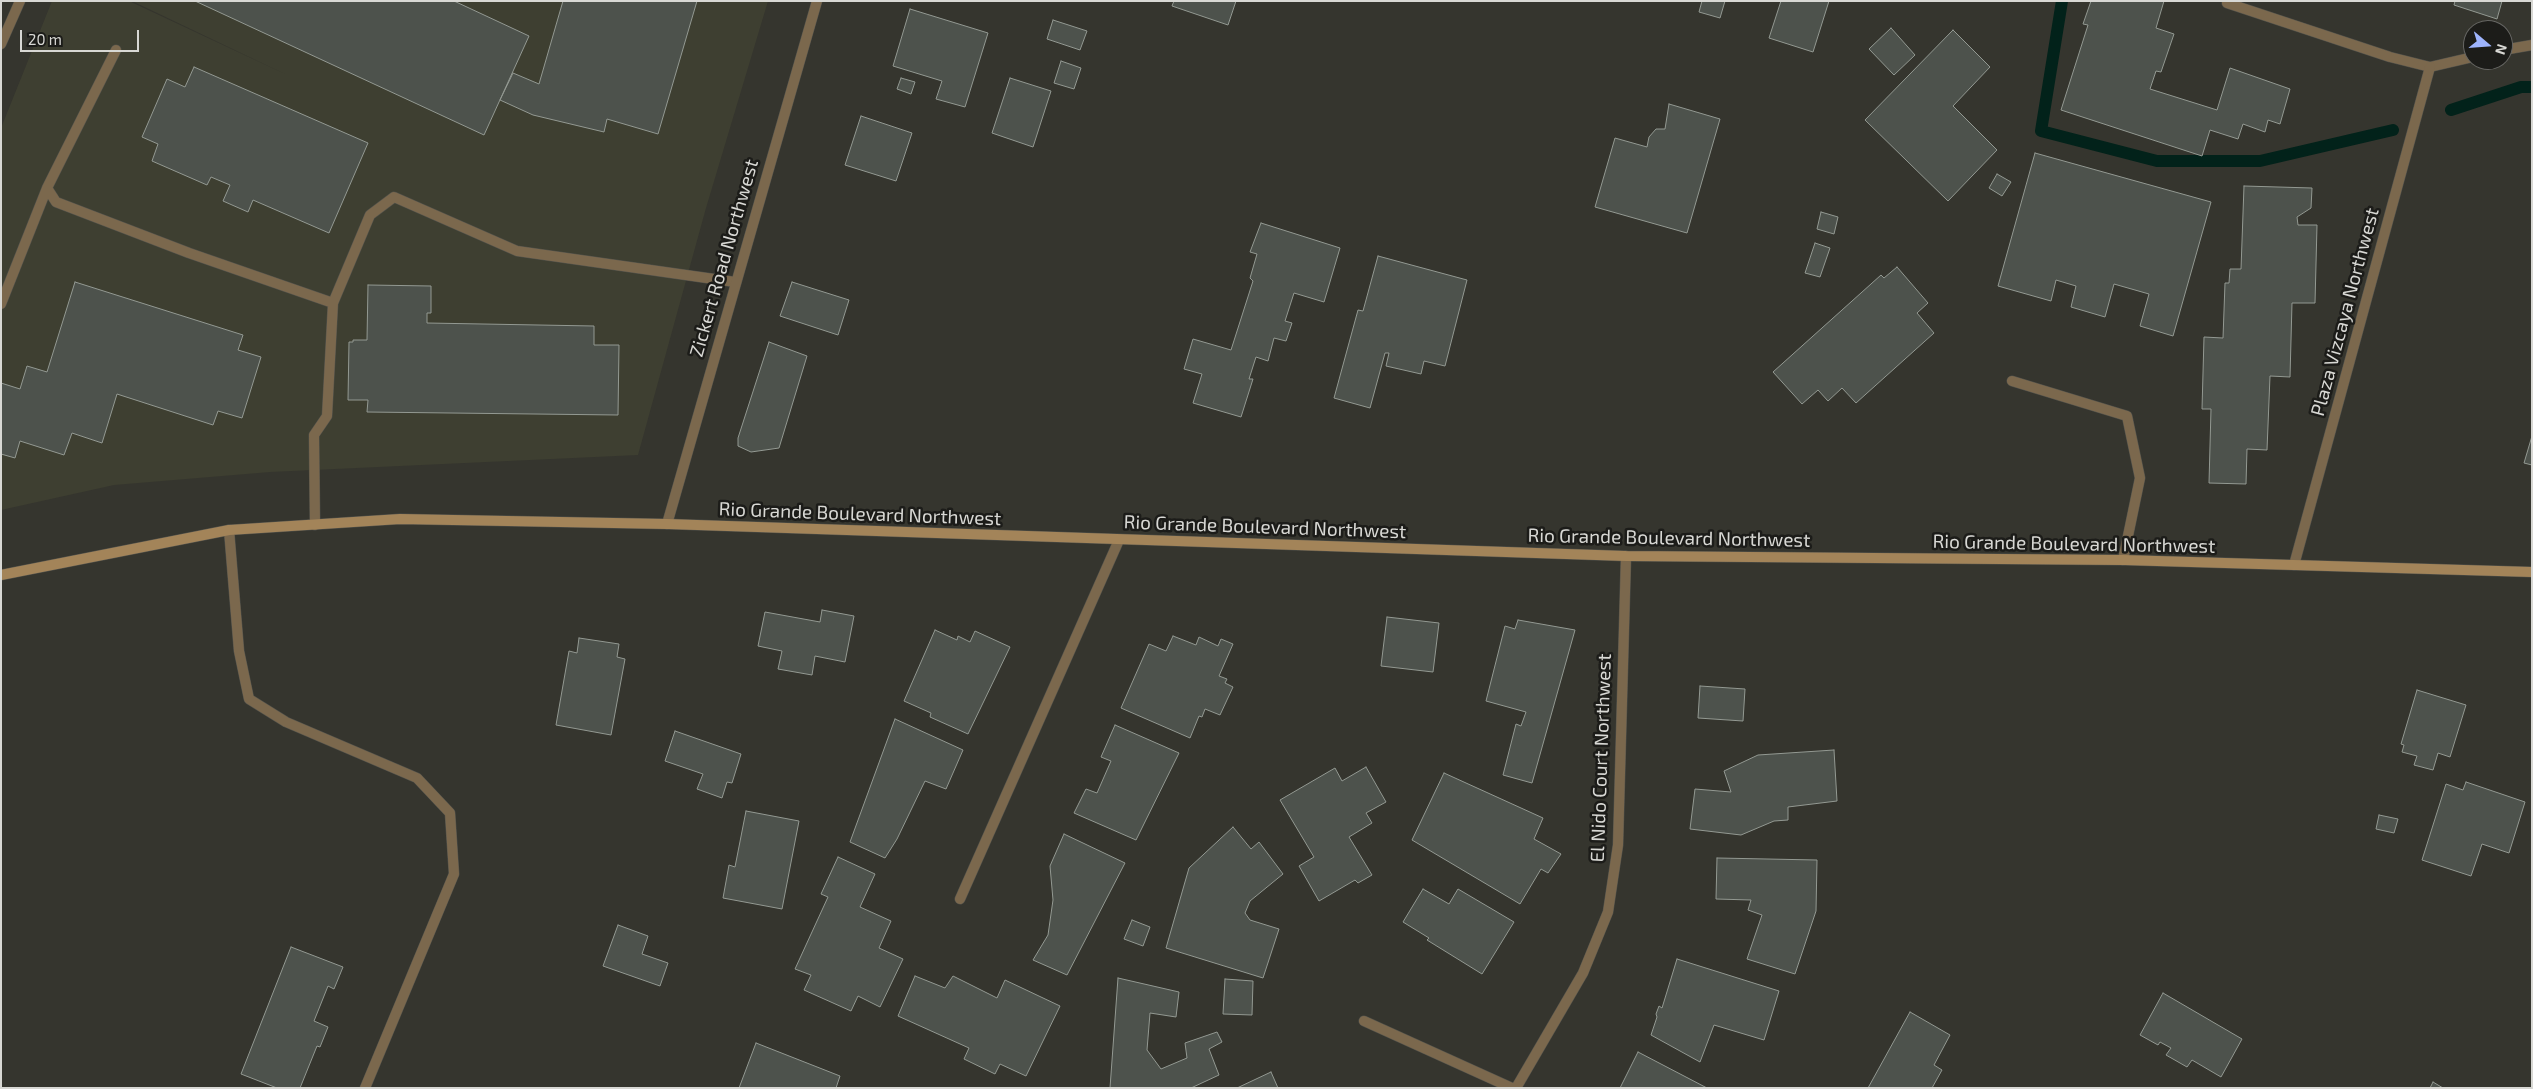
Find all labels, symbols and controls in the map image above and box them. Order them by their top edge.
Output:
scale bar [22,20,141,52]
north arrow [2463,20,2513,70]
text: 20 m [28,30,62,48]
text: N [2492,42,2511,57]
street label: Zickert Road Northwest [685,157,763,359]
street label: Plaza Vizcaya Northwest [2306,205,2384,419]
street label: Rio Grande Boulevard Northwest [718,498,1002,530]
street label: Rio Grande Boulevard Northwest [1123,511,1407,543]
street label: Rio Grande Boulevard Northwest [1527,524,1811,552]
street label: Rio Grande Boulevard Northwest [1932,530,2216,558]
street label: El Nido Court Northwest [1586,653,1616,863]

